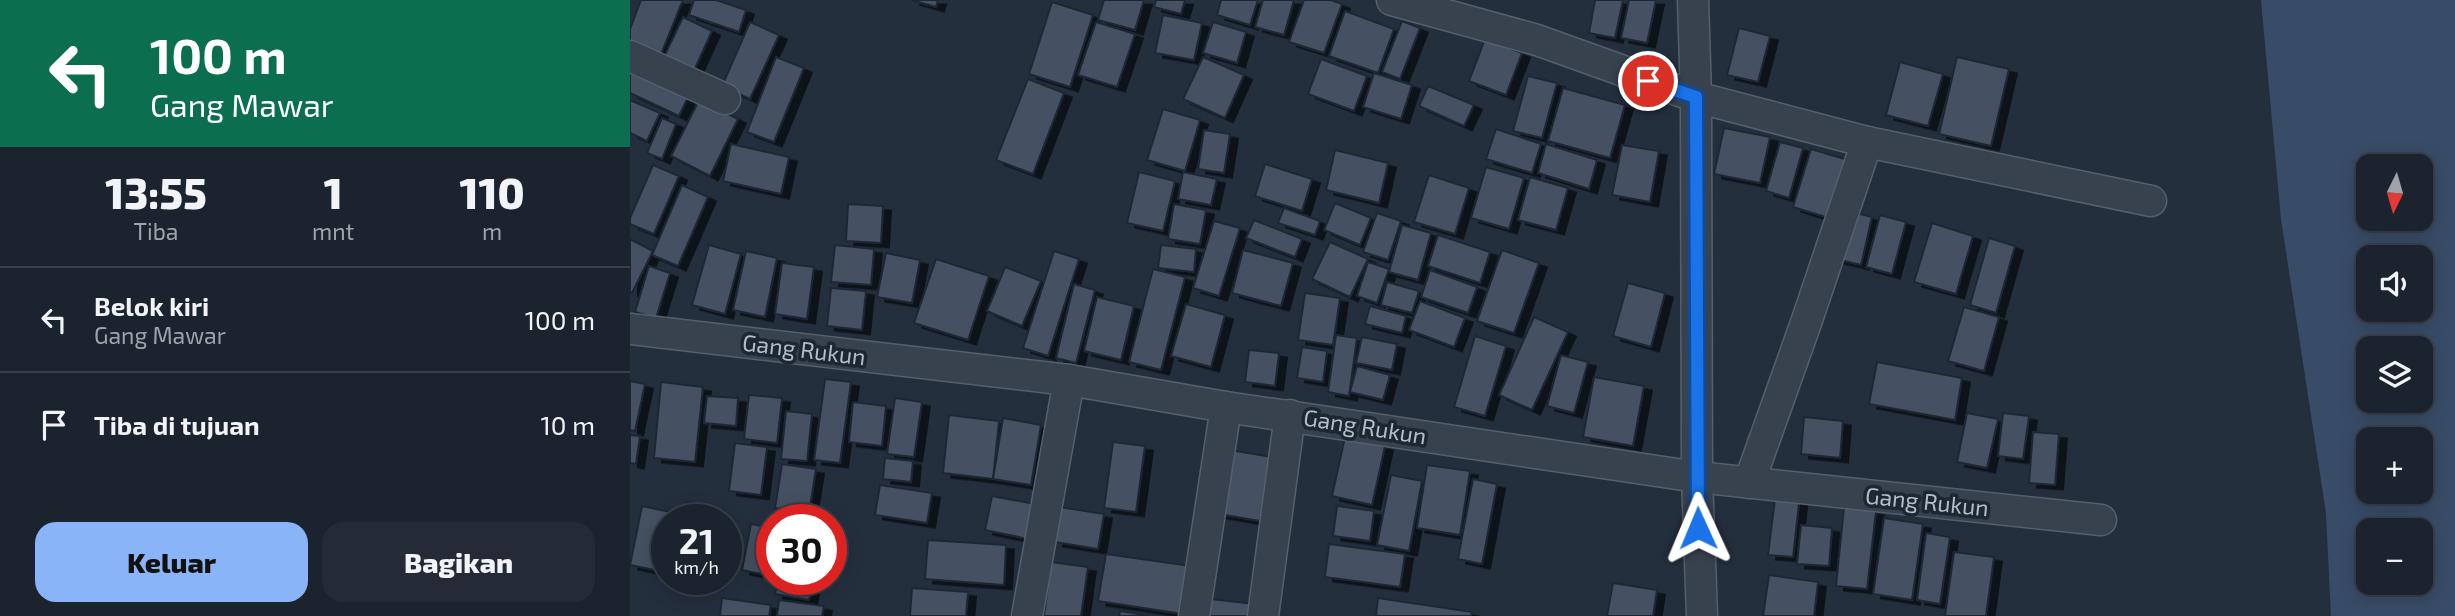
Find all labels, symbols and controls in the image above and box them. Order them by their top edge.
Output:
text: 100 m [150,25,287,84]
icon: left [35,28,126,119]
pin [1618,51,1678,111]
icon: arrive [1629,62,1667,100]
text: Gang Mawar [150,85,334,123]
north arrow [2356,154,2432,231]
map controls [2356,154,2433,595]
text: 13:55 [105,167,207,217]
text: 1 [324,167,343,217]
text: 110 [460,167,525,217]
text: Tiba [134,217,178,245]
text: mnt [312,217,354,245]
text: m [482,217,502,245]
button: sound [2356,245,2433,322]
text: Belok kiri [94,290,209,321]
icon: left [35,301,73,339]
text: 100 m [525,304,595,335]
text: Gang Mawar [94,321,226,349]
street label: Gang Rukun [741,328,867,370]
button: layers [2356,336,2433,413]
street label: Gang Rukun [1302,402,1429,450]
icon: arrive [35,406,73,444]
text: Tiba di tujuan [94,409,260,440]
text: 10 m [540,409,595,440]
button: + [2356,427,2433,504]
street label: Gang Rukun [1864,481,1990,521]
position arrow [1661,491,1735,565]
speed limit sign: 30 [756,504,847,595]
button: − [2356,518,2433,595]
text: 21 [679,519,714,561]
button: Keluar [35,522,308,602]
button: Bagikan [322,522,595,602]
text: km/h [674,556,719,578]

